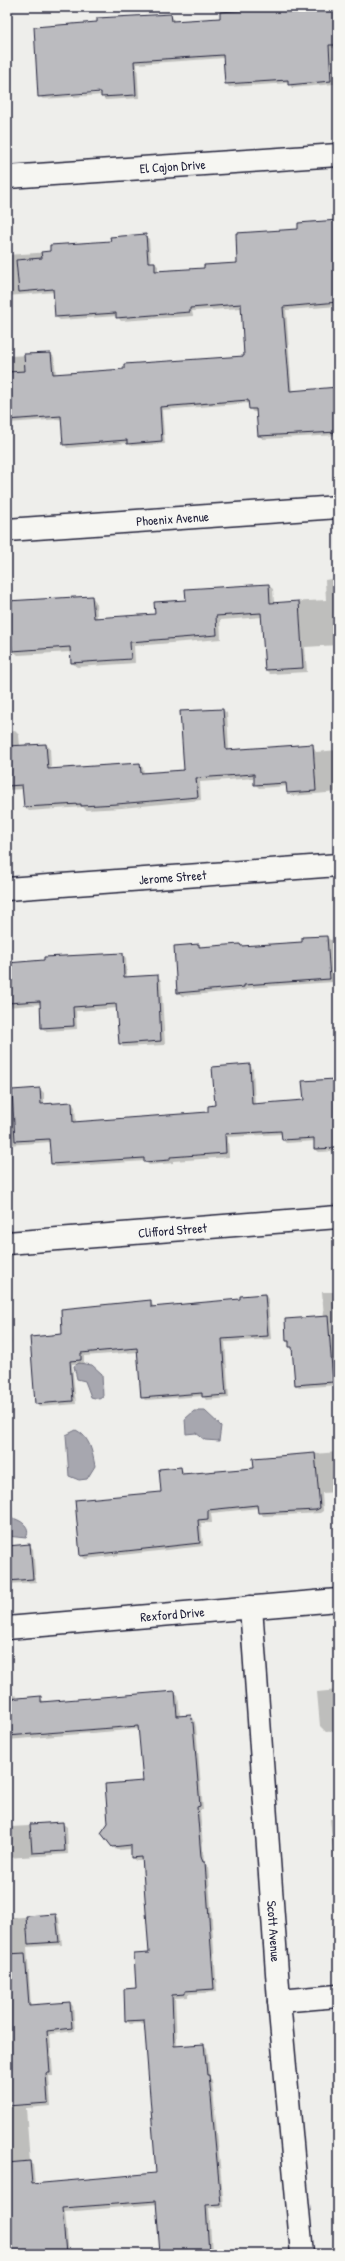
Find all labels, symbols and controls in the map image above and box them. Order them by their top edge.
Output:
street label: El Cajon Drive [139,155,206,177]
street label: Phoenix Avenue [136,507,210,530]
street label: Jerome Street [138,866,207,888]
street label: Clifford Street [137,1218,208,1242]
street label: Rexford Drive [140,1602,205,1626]
street label: Scott Avenue [263,1900,285,1962]

